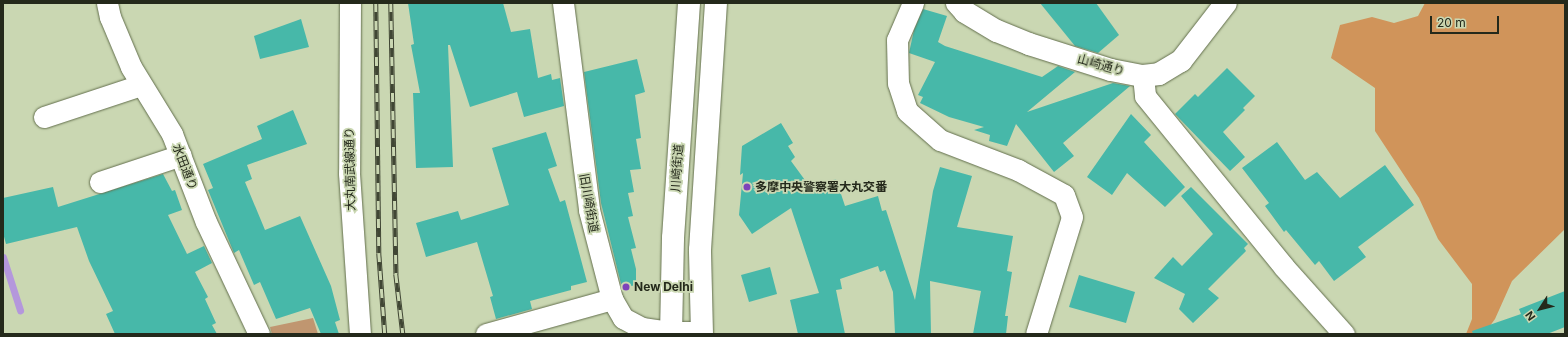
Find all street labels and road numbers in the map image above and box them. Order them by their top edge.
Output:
street label: 山崎通り [1076,51,1126,79]
street label: 大丸南武線通り [342,127,358,211]
street label: 水田通り [170,142,200,192]
street label: 川崎街道 [668,144,686,192]
street label: 旧川崎街道 [577,172,601,234]

